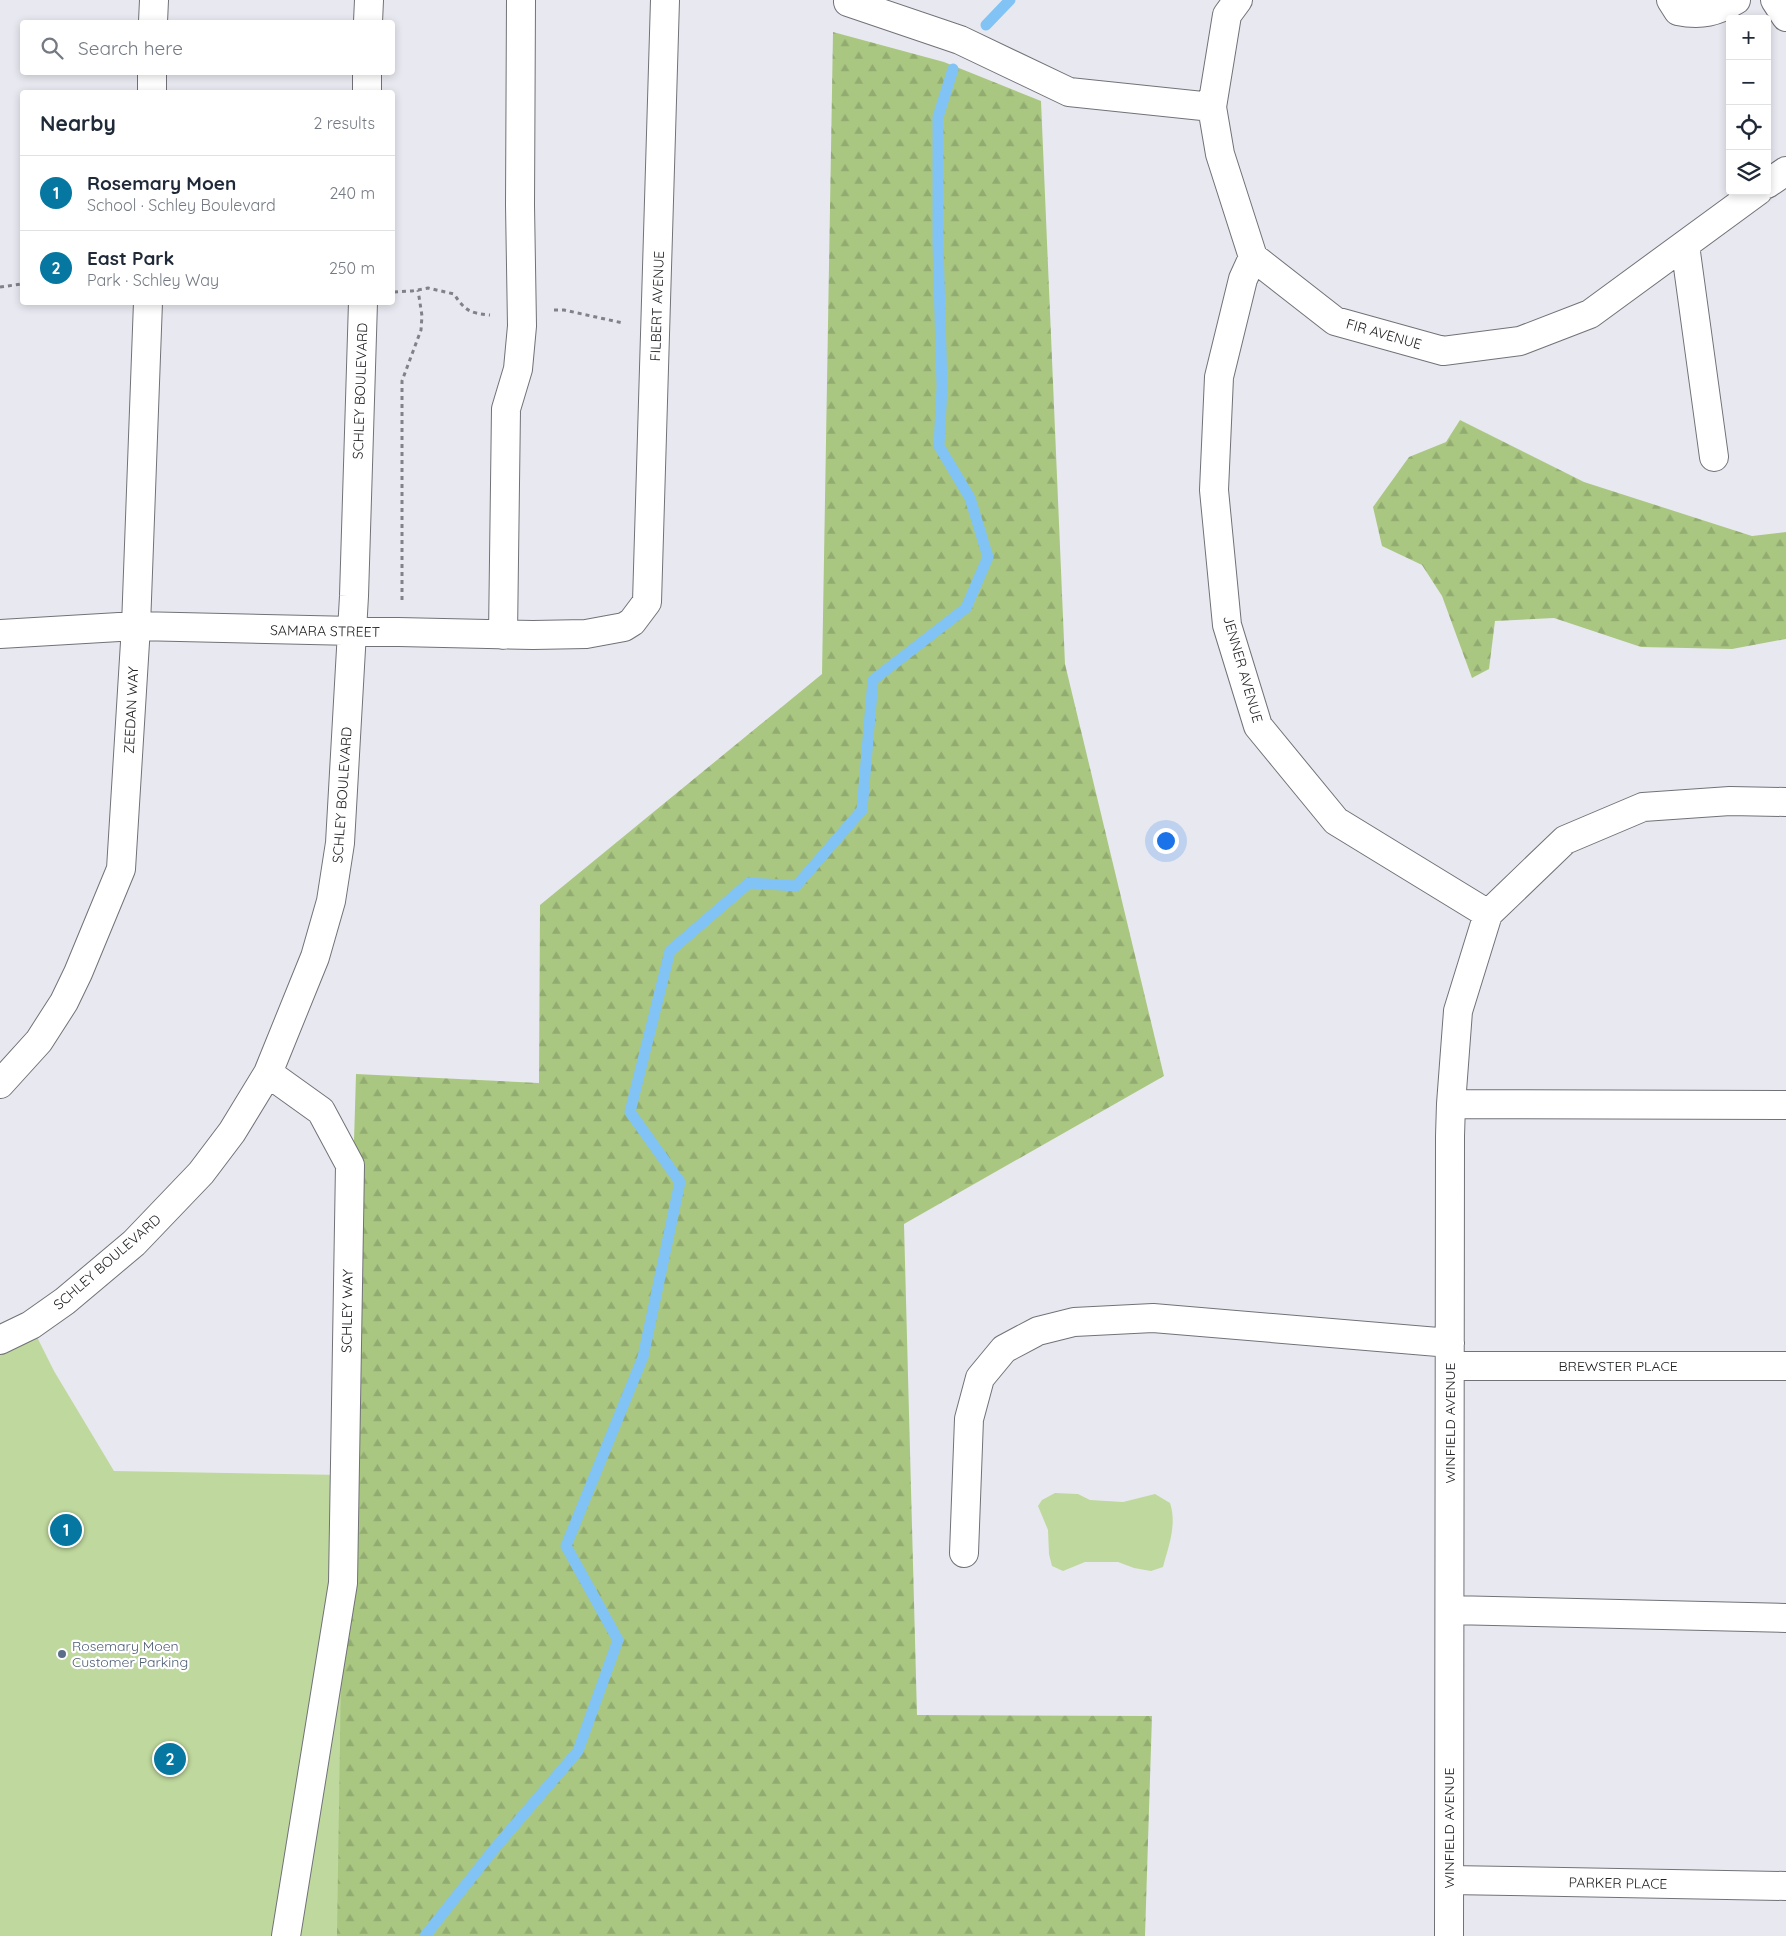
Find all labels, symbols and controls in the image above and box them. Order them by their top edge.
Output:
map controls [1726,15,1771,195]
button: + [1726,15,1771,60]
search box [20,20,395,75]
icon: search [38,34,66,62]
text: Search here [78,36,183,60]
button: − [1726,60,1771,105]
button: locate [1726,105,1771,150]
text: Nearby [40,110,116,136]
text: 2 results [313,113,375,133]
button: layers [1726,150,1771,195]
text: Rosemary Moen [87,171,236,195]
text: 1 [53,183,59,203]
text: 240 m [329,183,375,203]
text: School · Schley Boulevard [87,195,276,215]
text: East Park [87,246,174,270]
street label: FILBERT AVENUE [646,250,668,362]
text: 2 [51,258,61,278]
text: 250 m [329,258,375,278]
text: Park · Schley Way [87,270,219,290]
street label: FIR AVENUE [1344,315,1424,353]
street label: SCHLEY BOULEVARD [349,322,371,460]
street label: JENNER AVENUE [1219,613,1267,725]
street label: SAMARA STREET [270,621,380,641]
street label: ZEEDAN WAY [120,666,142,754]
street label: SCHLEY BOULEVARD [328,726,356,864]
your location [1153,828,1179,854]
street label: SCHLEY BOULEVARD [50,1210,164,1314]
street label: SCHLEY WAY [337,1269,357,1353]
street label: BREWSTER PLACE [1558,1357,1678,1375]
street label: WINFIELD AVENUE [1441,1362,1459,1484]
pin: 1 [50,1511,82,1549]
place label: Rosemary Moen Customer Parking [72,1637,188,1671]
marker: Rosemary Moen Customer Parking [56,1648,68,1660]
pin: 2 [154,1740,186,1778]
street label: WINFIELD AVENUE [1440,1767,1458,1889]
street label: PARKER PLACE [1568,1873,1668,1893]

